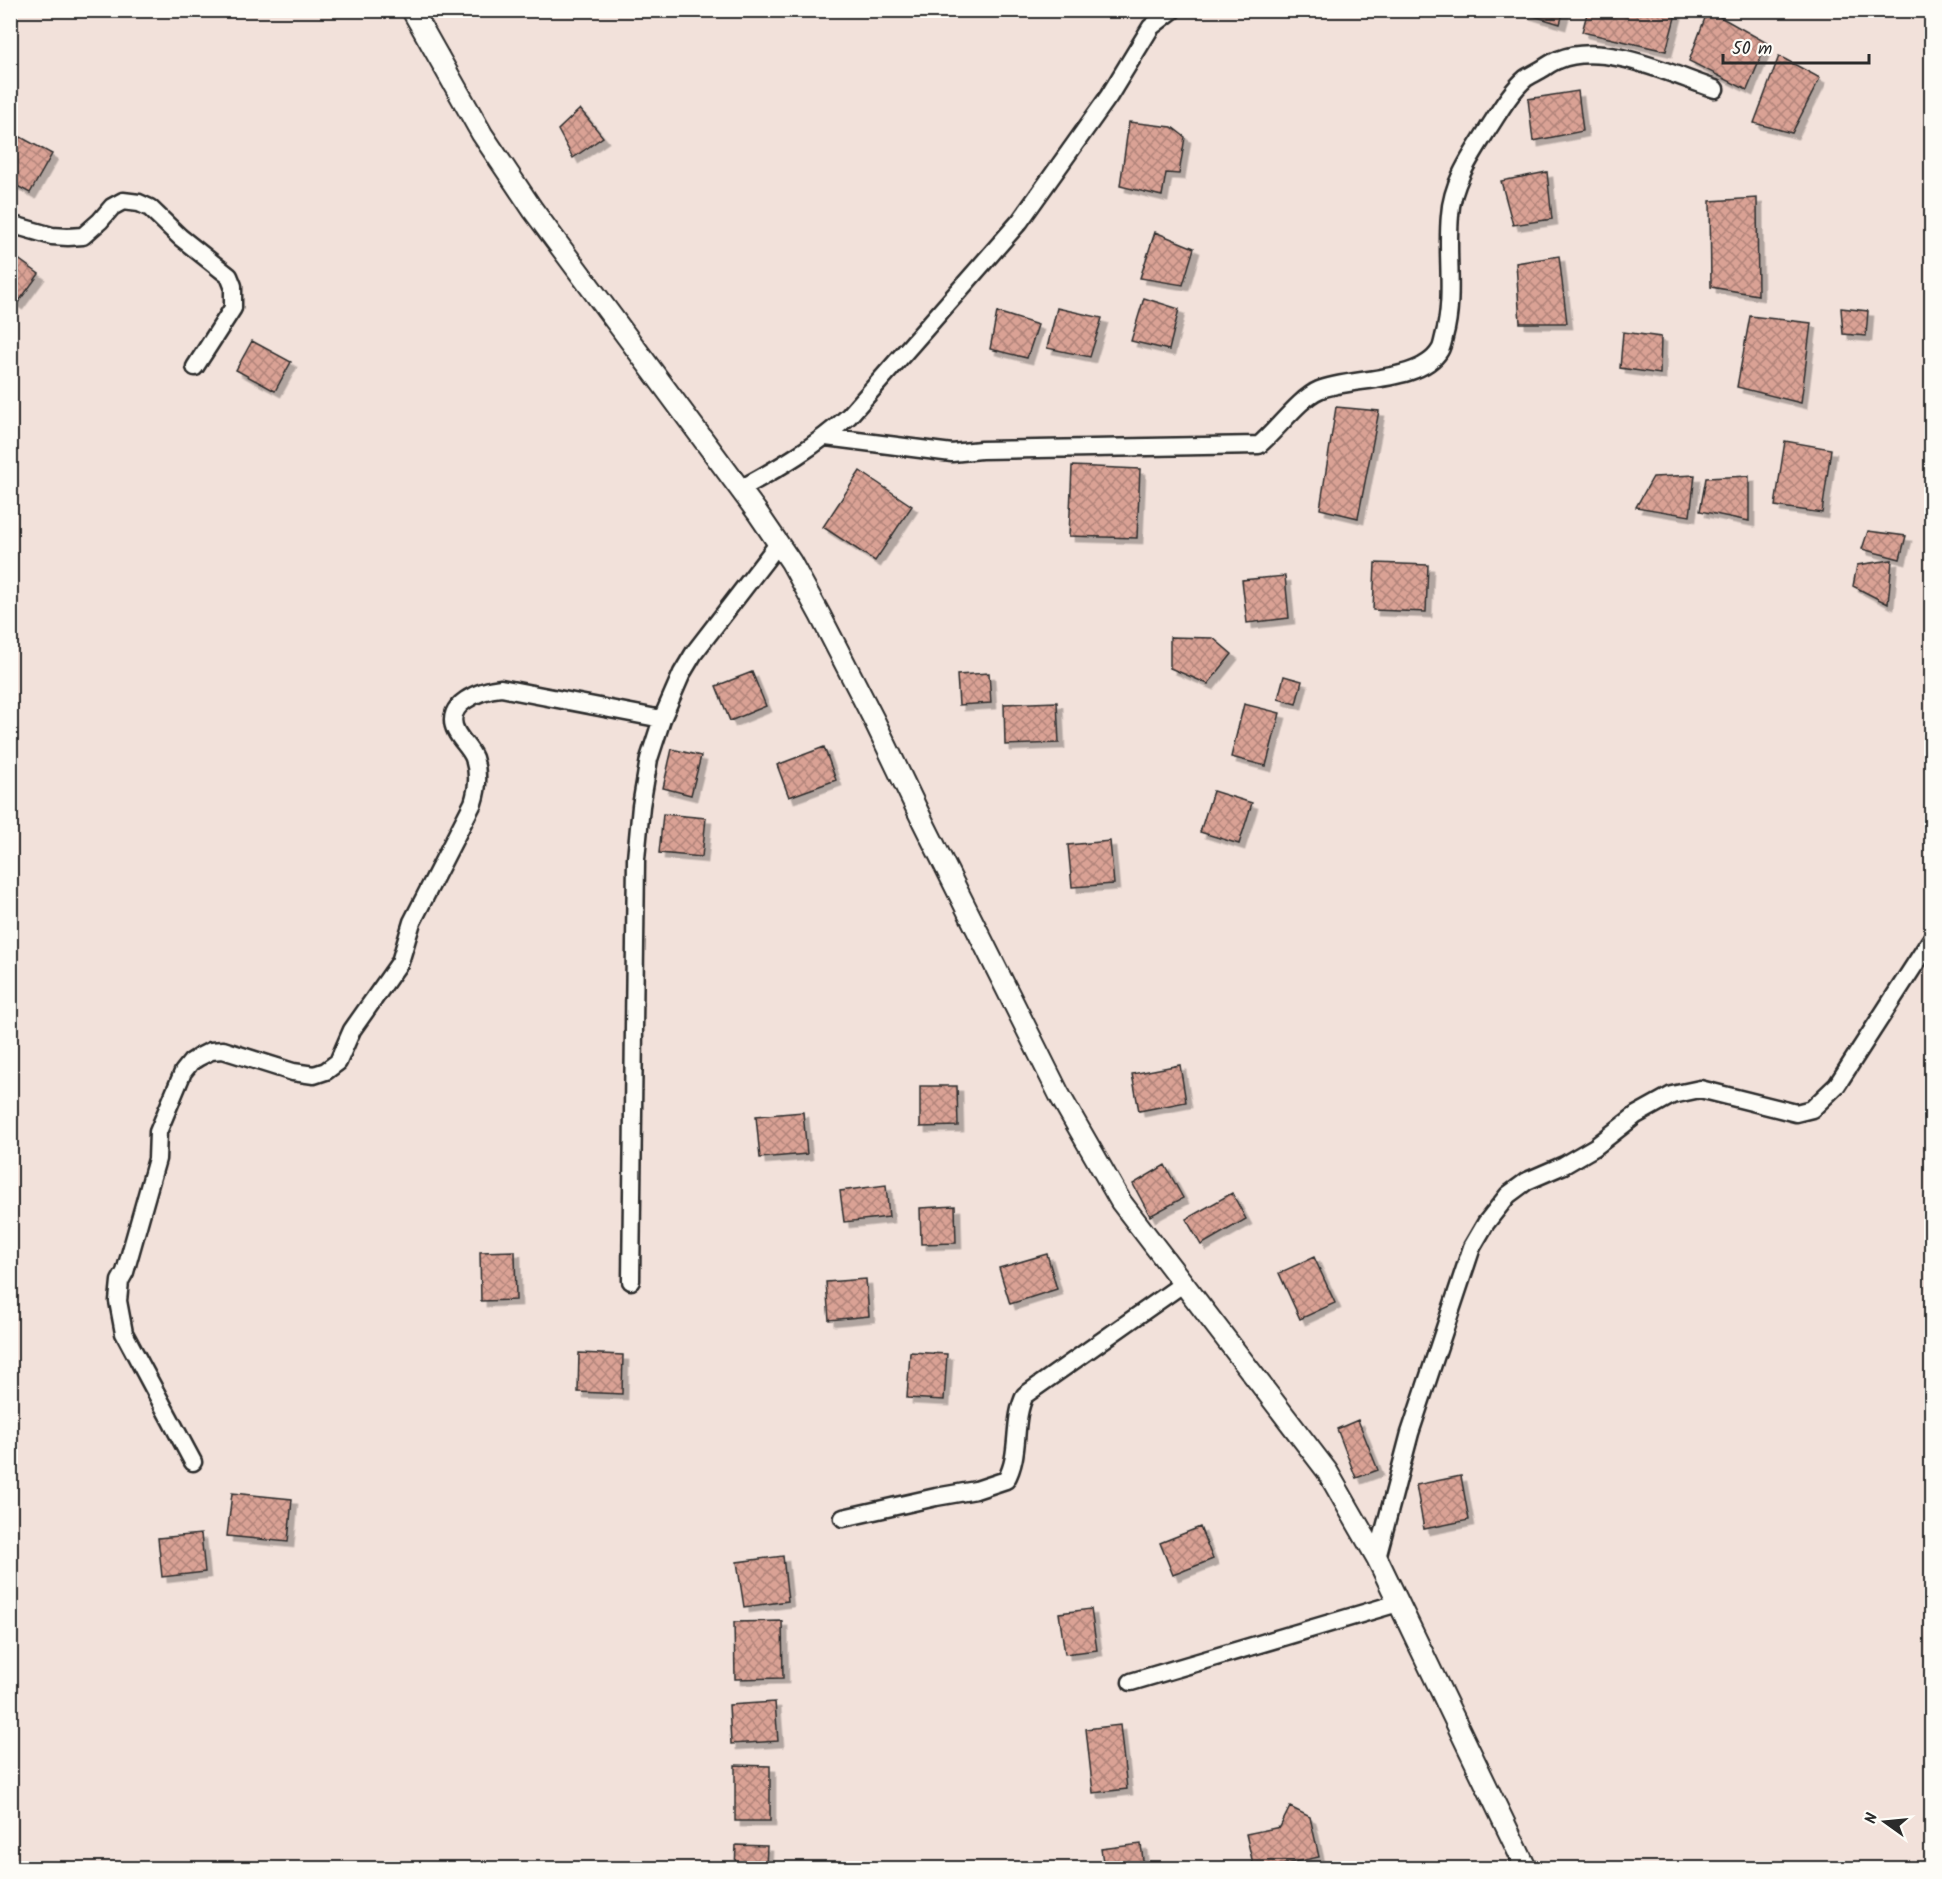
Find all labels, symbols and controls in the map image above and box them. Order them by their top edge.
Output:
scale bar [1723,27,1868,65]
text: 50 m [1732,35,1772,64]
north arrow [1855,1792,1915,1852]
text: N [1859,1810,1885,1827]

